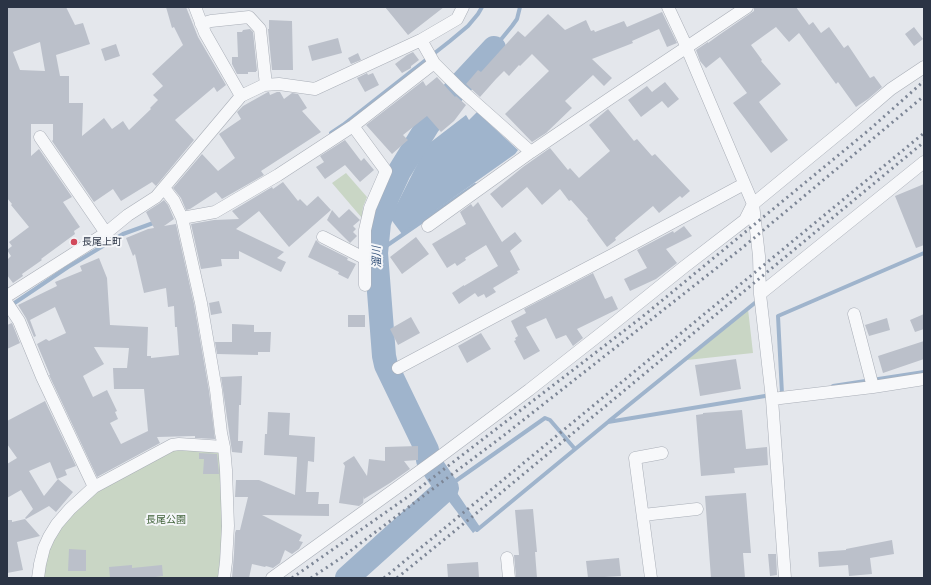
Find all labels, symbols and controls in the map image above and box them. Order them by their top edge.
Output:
place label: 長尾上町 [82,236,122,248]
marker: 長尾上町 [69,237,79,247]
water label: 溜川 [370,246,384,268]
park label: 長尾公園 [146,514,186,526]

